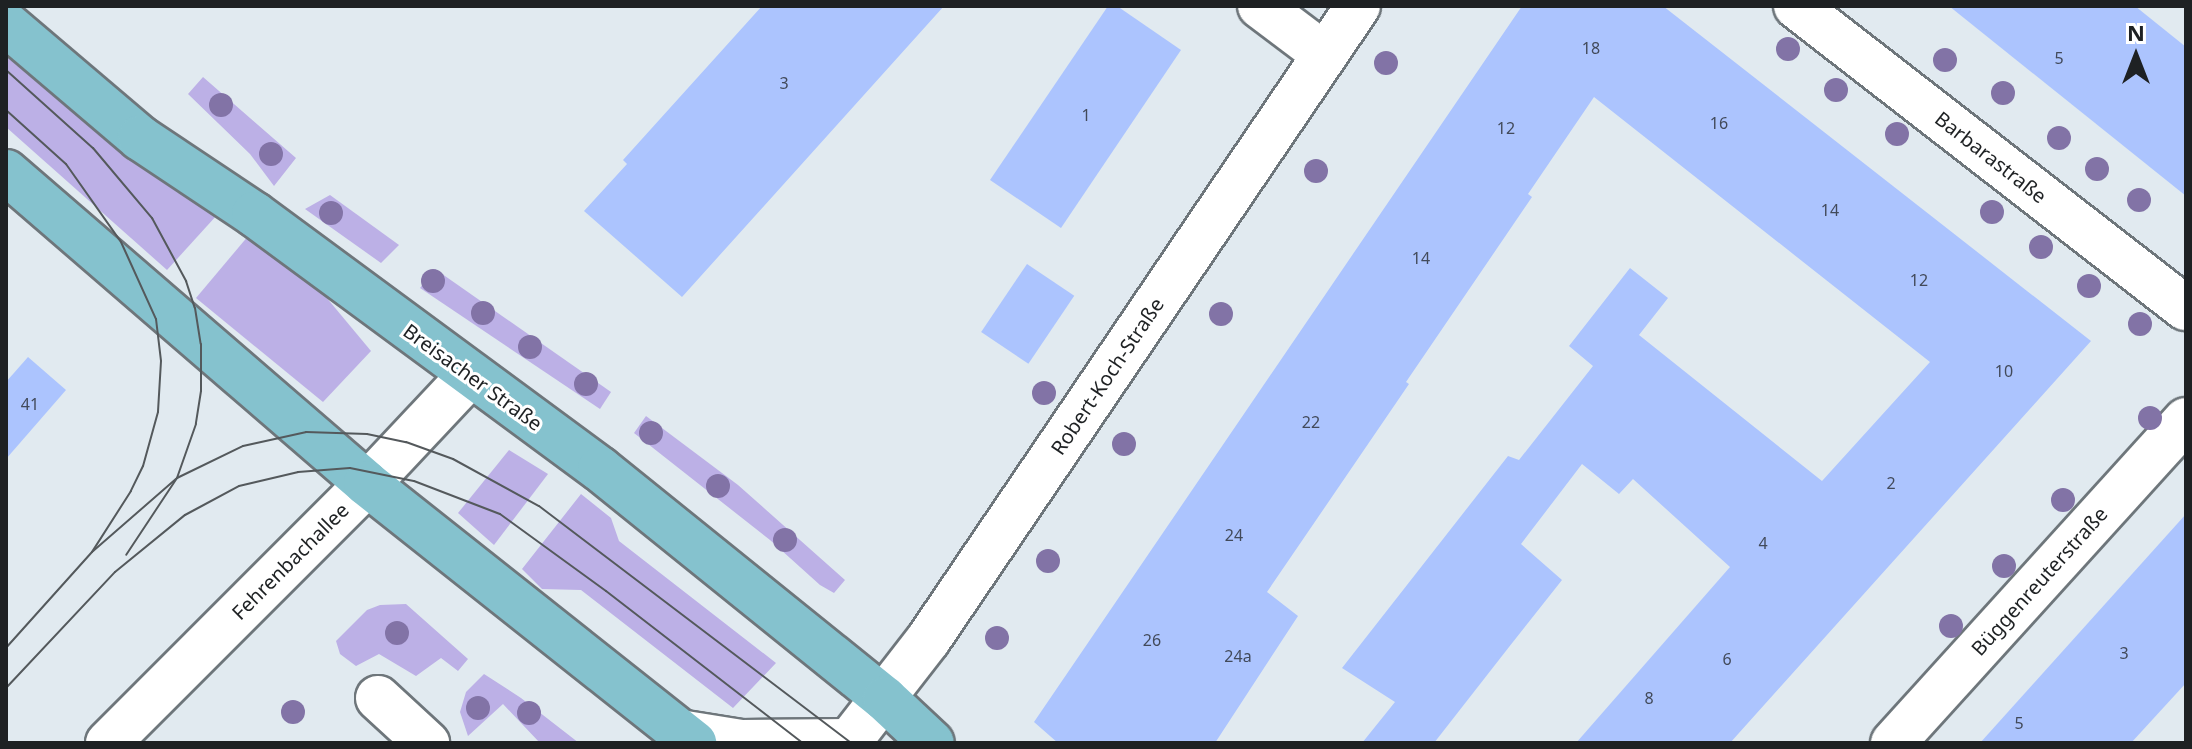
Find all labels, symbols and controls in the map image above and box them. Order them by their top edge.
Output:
north arrow [2096,16,2176,96]
text: N [2127,17,2145,47]
house number: 18 [1582,38,1600,58]
house number: 5 [2054,48,2064,68]
house number: 3 [779,73,789,93]
house number: 1 [1081,105,1091,125]
street label: Barbarastraße [1930,106,2052,208]
house number: 16 [1710,113,1728,133]
house number: 12 [1497,118,1515,138]
house number: 14 [1821,200,1839,220]
house number: 14 [1412,248,1430,268]
house number: 12 [1910,270,1928,290]
street label: Robert-Koch-Straße [1046,293,1168,459]
street label: Breisacher Straße [399,319,547,435]
house number: 10 [1995,361,2013,381]
house number: 41 [21,394,39,414]
house number: 22 [1302,412,1320,432]
house number: 2 [1886,473,1896,493]
street label: Fehrenbachallee [227,498,353,624]
street label: Büggenreuterstraße [1966,502,2112,660]
house number: 24 [1225,525,1243,545]
house number: 4 [1758,533,1768,553]
house number: 26 [1143,630,1161,650]
house number: 3 [2119,643,2129,663]
house number: 24a [1224,646,1252,666]
house number: 6 [1722,649,1732,669]
house number: 8 [1644,688,1654,708]
house number: 5 [2014,713,2024,733]

